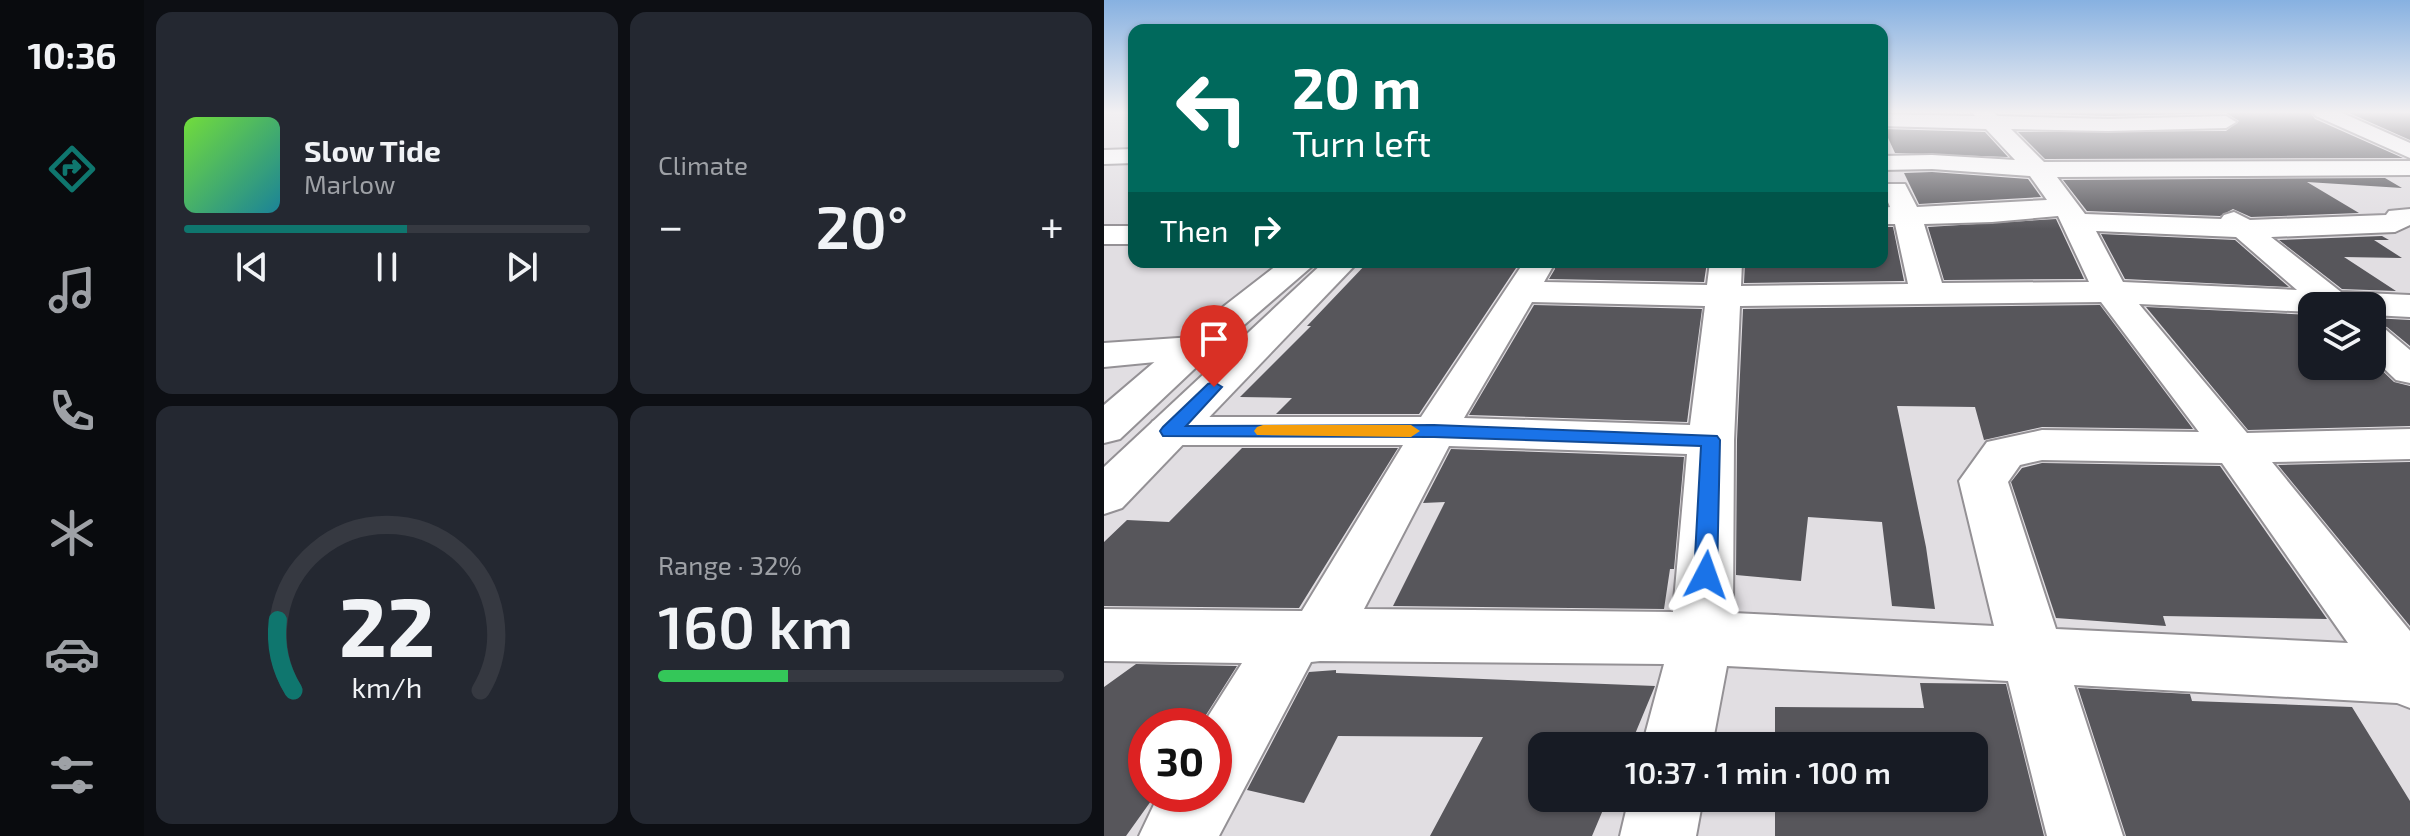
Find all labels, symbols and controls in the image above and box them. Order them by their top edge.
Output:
text: 10:36 [27,33,117,76]
text: 20 m [1292,53,1421,120]
icon: left [1160,56,1264,160]
text: Turn left [1292,121,1431,164]
text: Slow Tide [304,132,441,168]
icon: directions [44,141,100,197]
text: Climate [658,149,748,180]
text: Marlow [304,168,395,199]
text: 20° [815,189,908,261]
text: − [658,198,684,251]
text: + [1040,198,1064,251]
icon: right [1244,208,1288,252]
text: Then [1160,212,1228,248]
icon: previous [230,245,274,289]
icon: pause [365,245,409,289]
icon: next [500,245,544,289]
icon: music [44,262,100,318]
map controls [2298,292,2386,380]
button: layers [2298,292,2386,380]
pin [1180,305,1248,387]
icon: arrive [1192,317,1236,361]
icon: phone [44,383,100,439]
icon: climate [44,505,100,561]
position arrow [1664,533,1748,617]
text: Range · 32% [658,549,802,580]
text: 22 [339,574,435,674]
text: 160 km [658,589,853,661]
icon: car [44,626,100,682]
text: km/h [352,669,422,704]
speed limit sign: 30 [1128,708,1232,812]
icon: filters [44,747,100,803]
text: 10:37 · 1 min · 100 m [1625,754,1891,790]

